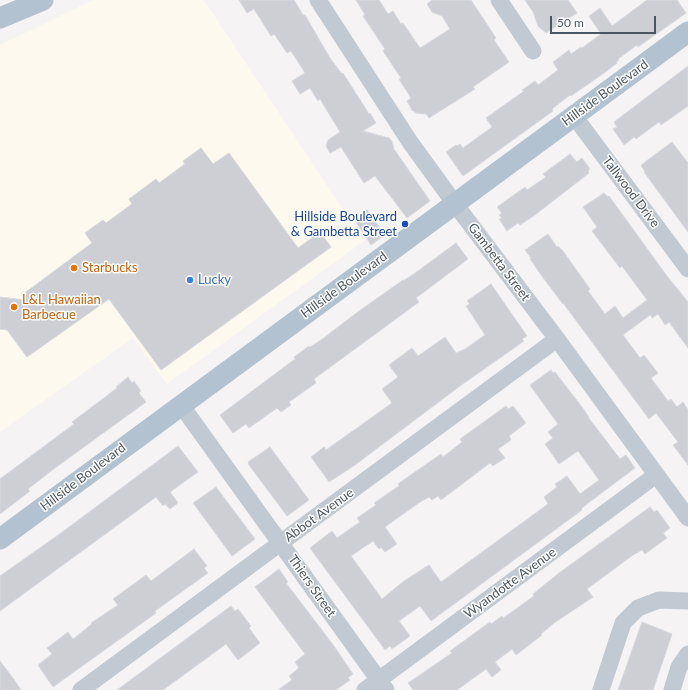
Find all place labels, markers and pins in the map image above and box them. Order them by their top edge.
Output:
place label: Hillside Boulevard & Gambetta Street [291,209,397,240]
marker: Hillside Boulevard & Gambetta Street [400,219,410,229]
place label: Starbucks [82,260,138,276]
marker: Starbucks [69,263,79,273]
place label: Lucky [198,272,231,288]
marker: Lucky [185,275,195,285]
place label: L&L Hawaiian Barbecue [22,292,101,323]
marker: L&L Hawaiian Barbecue [9,302,19,312]

